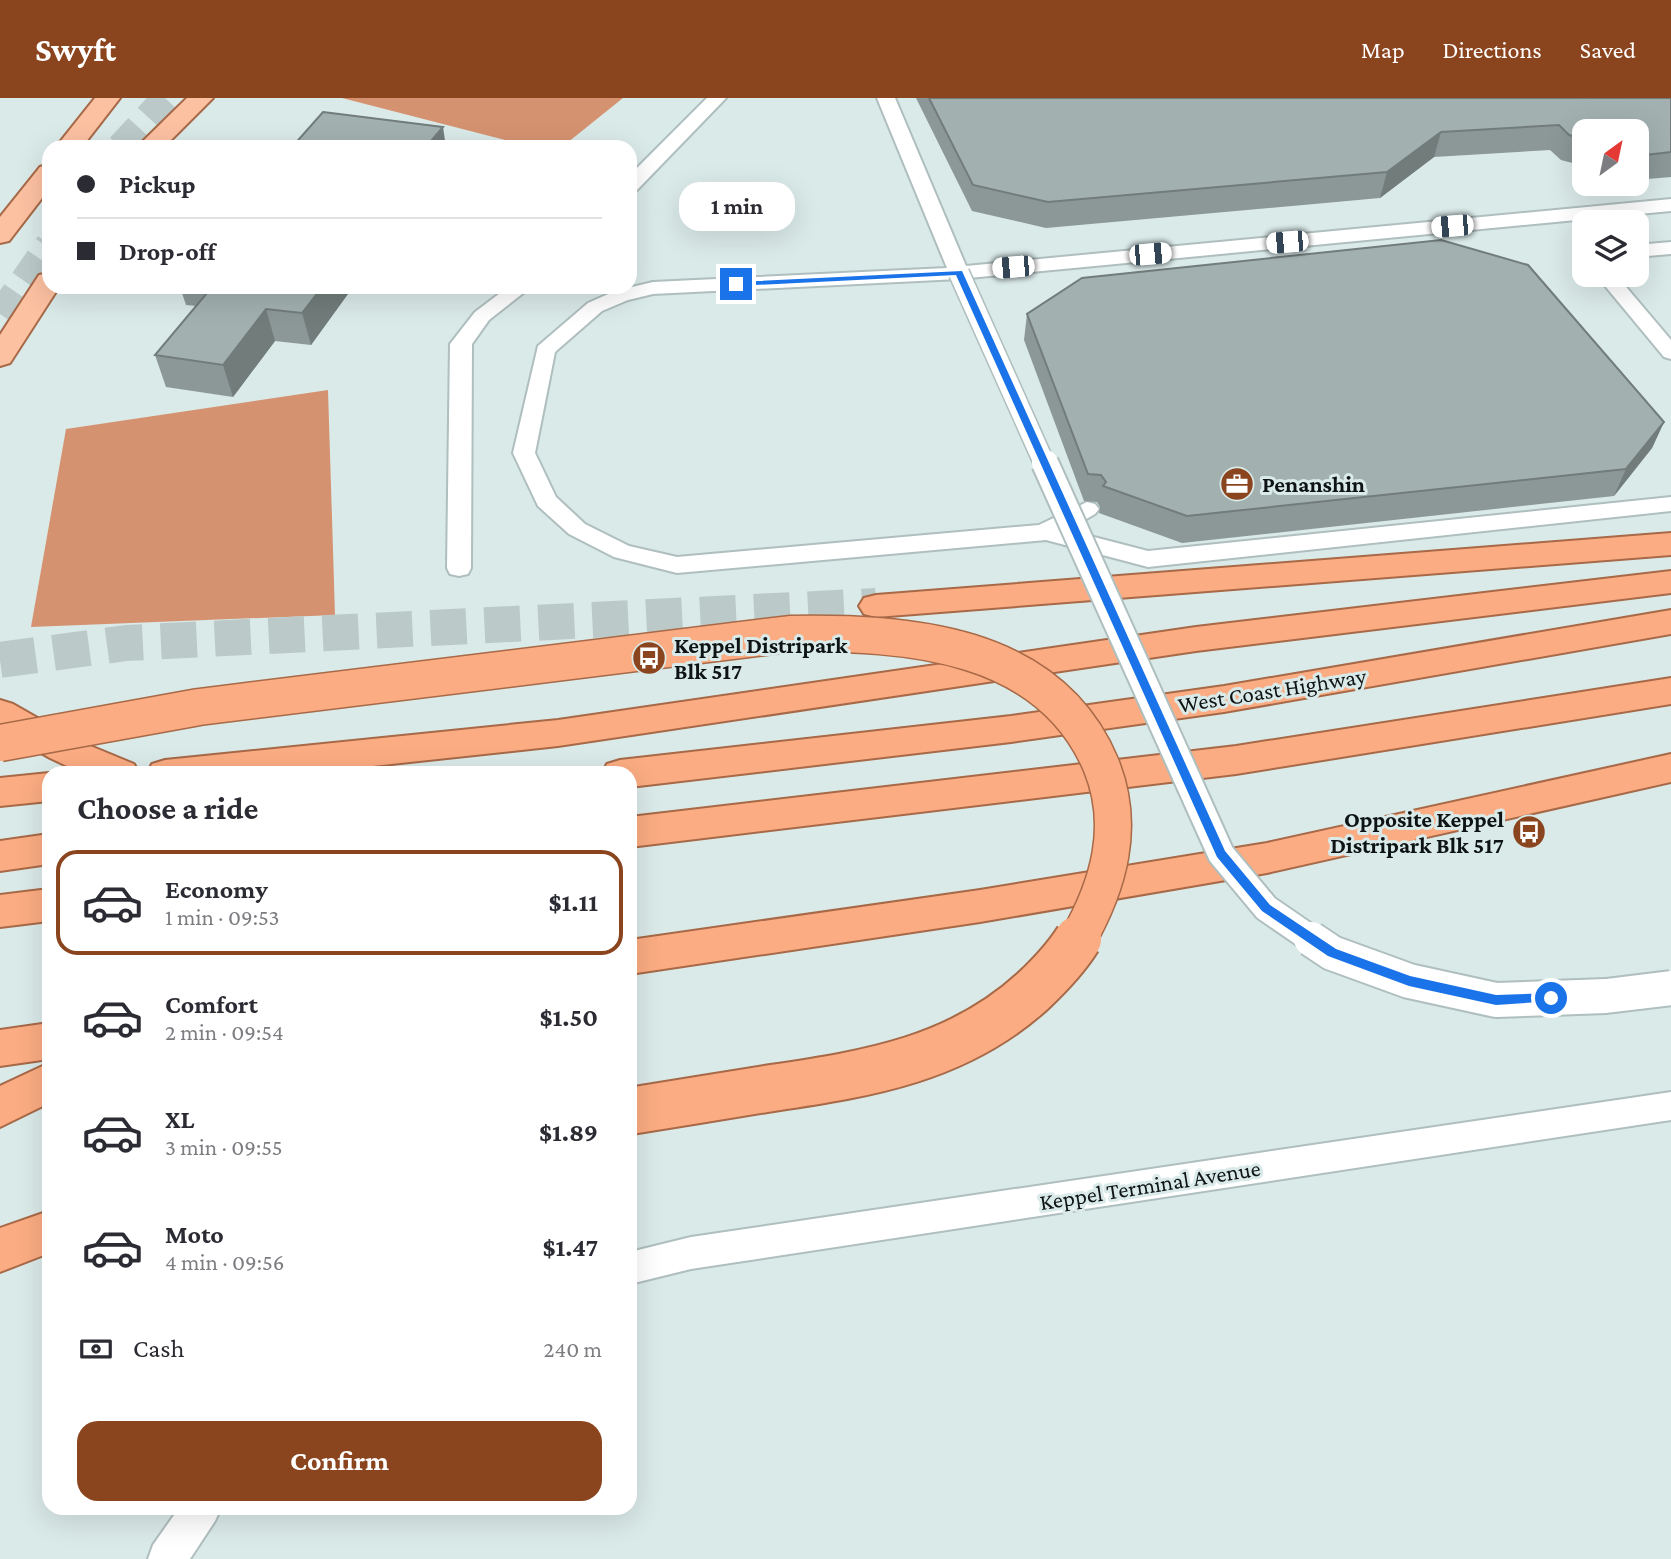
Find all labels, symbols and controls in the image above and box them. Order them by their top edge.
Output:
text: Swyft [35,31,116,68]
text: Map [1361,36,1405,63]
text: Directions [1443,36,1542,63]
text: Saved [1580,36,1636,63]
north arrow [1572,119,1648,196]
map controls [1572,119,1649,287]
text: Pickup [119,170,196,199]
callout: 1 min [678,183,794,232]
text: 1 min [711,193,763,219]
button: layers [1572,210,1649,287]
car [1431,214,1474,238]
car [1266,230,1309,254]
text: Drop-off [119,237,216,266]
car [1129,242,1172,266]
car [992,255,1035,279]
route end [720,268,752,300]
office icon: Penanshin [1218,465,1256,503]
place label: Penanshin [1262,471,1365,497]
place label: Keppel Distripark Blk 517 [674,632,848,684]
bus stop icon: Keppel Distripark Blk 517 [630,639,668,677]
street label: West Coast Highway [1176,662,1368,718]
text: Choose a ride [77,790,258,826]
place label: Opposite Keppel Distripark Blk 517 [1330,806,1504,858]
bus stop icon: Opposite Keppel Distripark Blk 517 [1510,813,1548,851]
icon: car [81,871,144,934]
text: Economy [165,875,268,904]
text: $1.11 [549,888,598,917]
text: 1 min · 09:53 [165,904,279,930]
route start [1535,982,1567,1014]
icon: car [81,986,144,1049]
text: Comfort [165,990,258,1019]
text: $1.50 [540,1003,598,1032]
text: 2 min · 09:54 [165,1019,284,1045]
icon: car [81,1101,144,1164]
text: XL [165,1105,194,1134]
text: $1.89 [539,1118,598,1147]
text: 3 min · 09:55 [165,1134,283,1160]
street label: Keppel Terminal Avenue [1038,1155,1262,1215]
icon: car [81,1216,144,1279]
text: Moto [165,1220,224,1249]
text: $1.47 [542,1233,598,1262]
text: 4 min · 09:56 [165,1249,285,1275]
icon: cash [77,1330,115,1368]
text: Cash [133,1334,184,1363]
text: 240 m [543,1336,602,1362]
button: Confirm [77,1421,602,1501]

